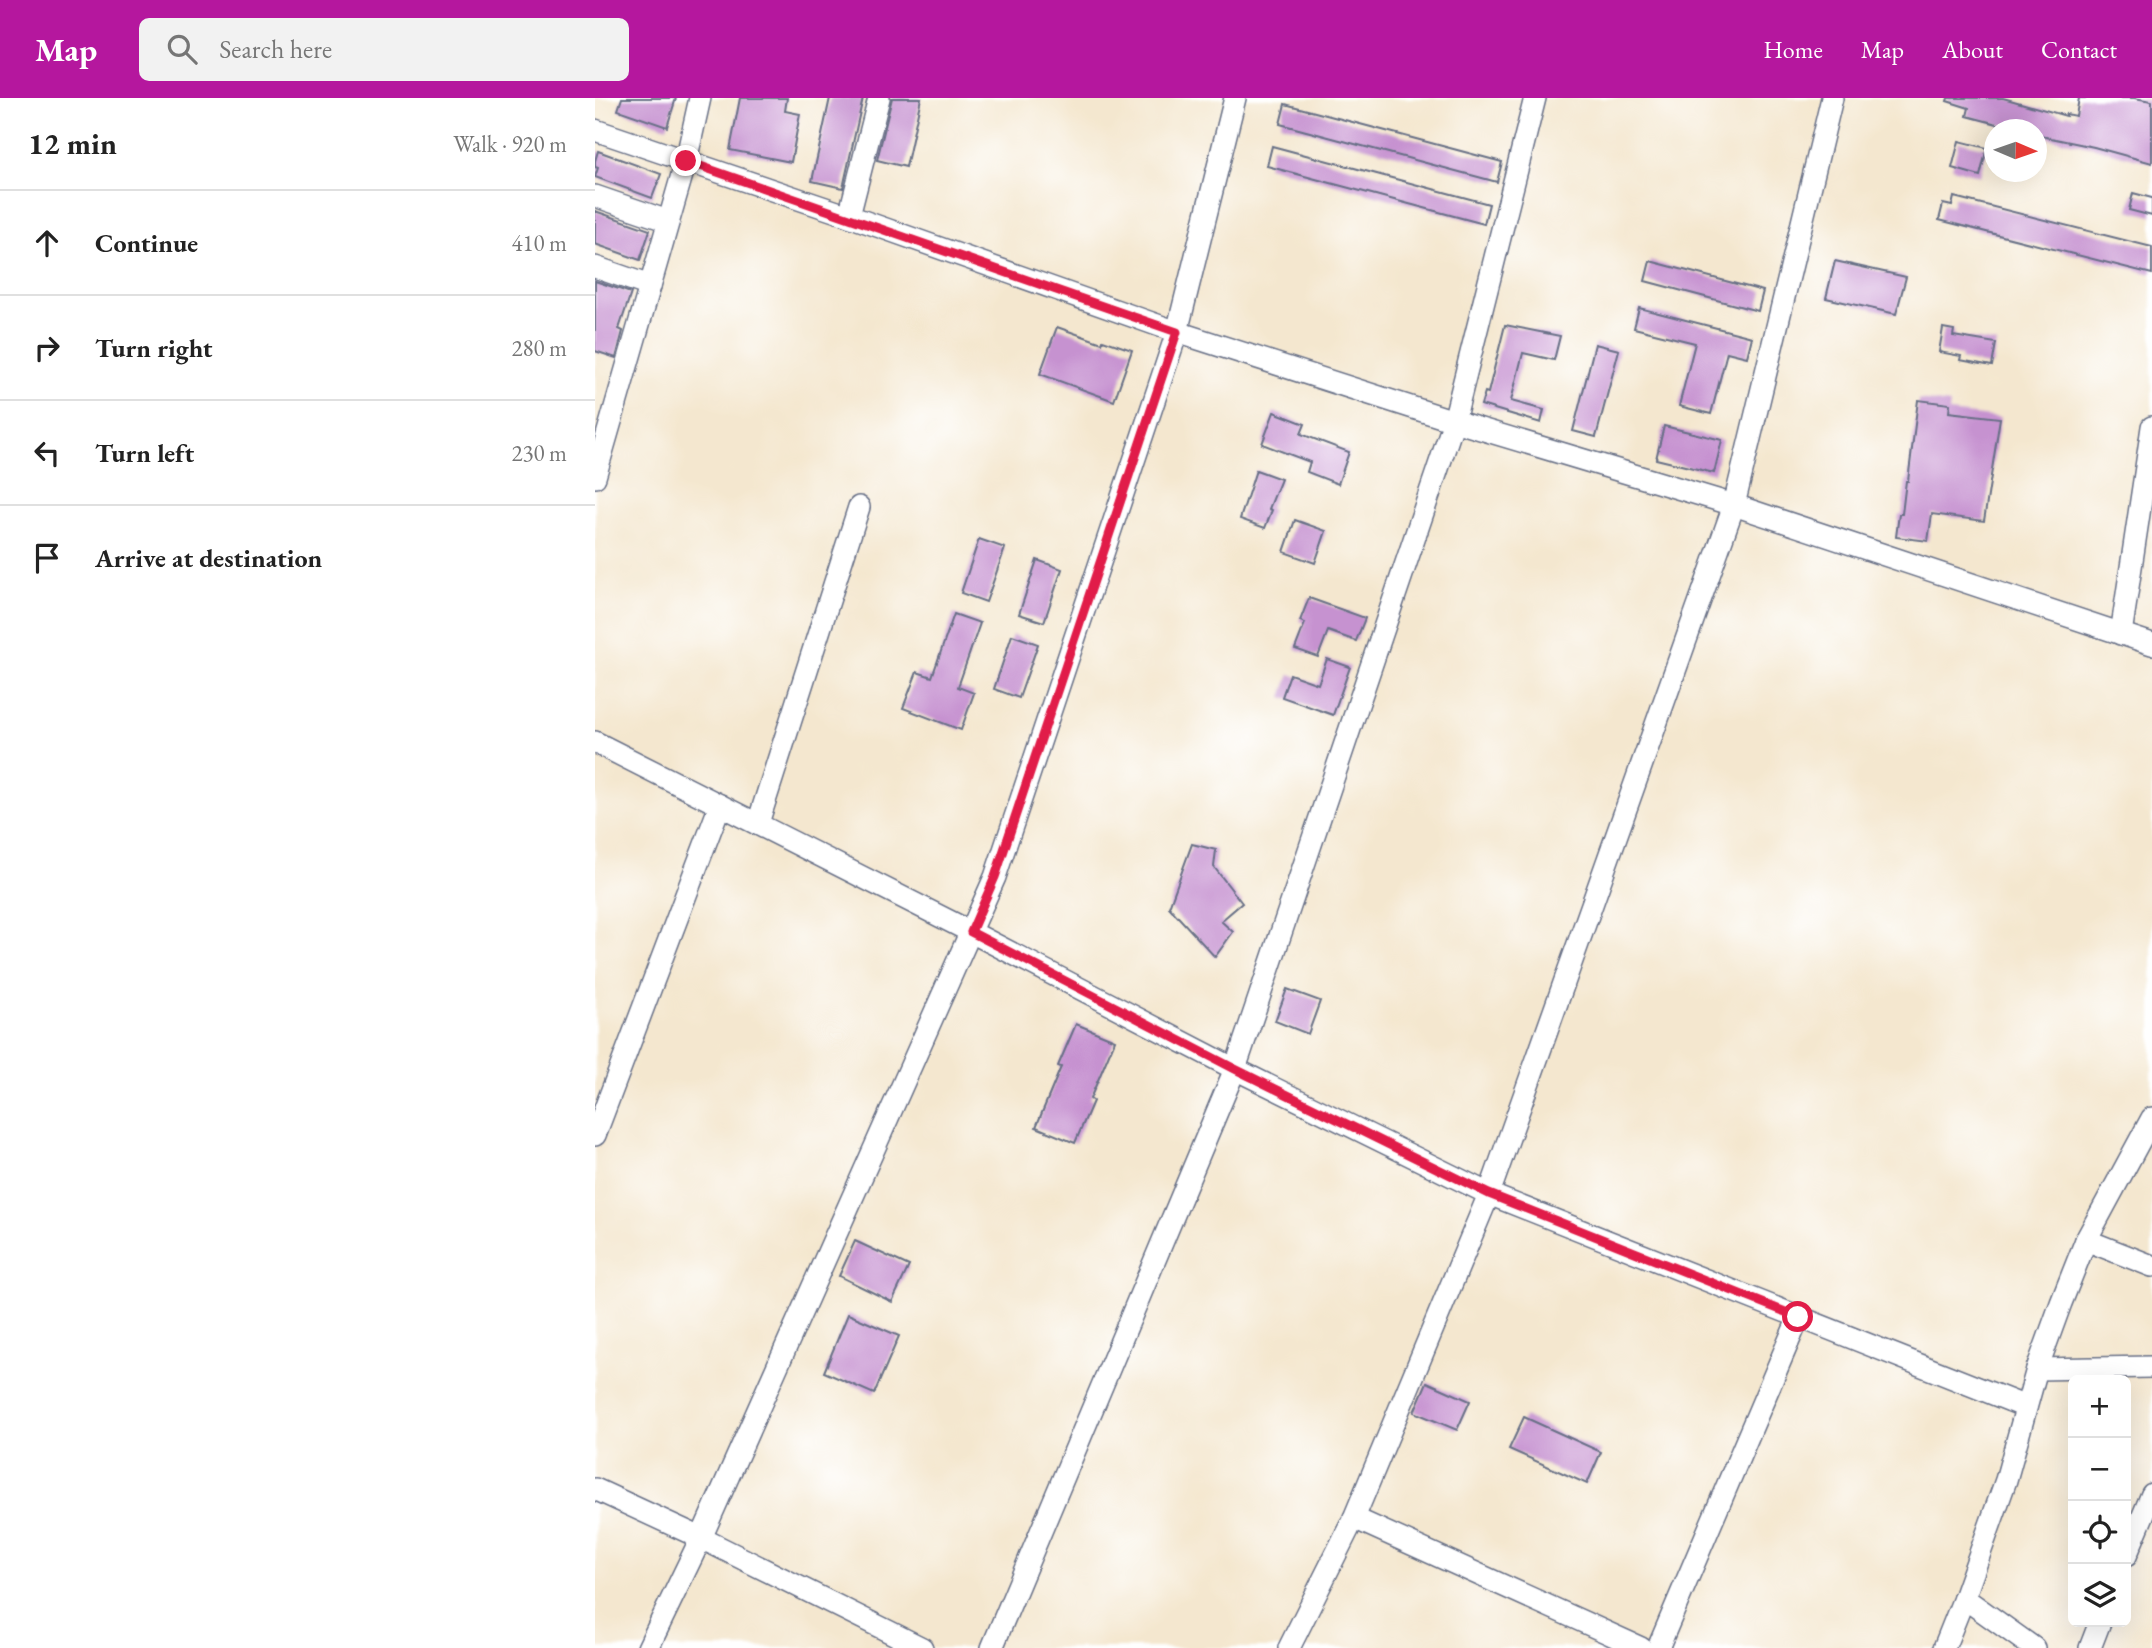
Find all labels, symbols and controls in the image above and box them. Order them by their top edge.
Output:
search box [139,18,629,81]
text: Map [35,28,97,71]
icon: search [163,30,201,68]
text: Search here [219,32,332,66]
text: Home [1763,34,1823,65]
text: Map [1861,34,1904,65]
text: About [1942,34,2003,65]
text: Contact [2041,34,2117,65]
north arrow [1984,119,2047,182]
text: 12 min [28,124,117,163]
text: Walk · 920 m [453,129,567,159]
route end [670,145,701,176]
icon: ahead [28,224,66,262]
text: Continue [95,226,198,260]
text: 410 m [511,228,567,258]
icon: right [28,329,66,367]
text: Turn right [95,331,213,365]
text: 280 m [511,333,567,363]
icon: left [28,434,66,472]
text: Turn left [95,436,194,470]
text: 230 m [511,438,567,468]
icon: arrive [28,539,66,577]
text: Arrive at destination [95,541,322,575]
route start [1782,1301,1813,1332]
map controls [2068,1375,2131,1627]
button: + [2068,1375,2131,1438]
button: − [2068,1438,2131,1501]
button: locate [2068,1501,2131,1564]
button: layers [2068,1564,2131,1627]

